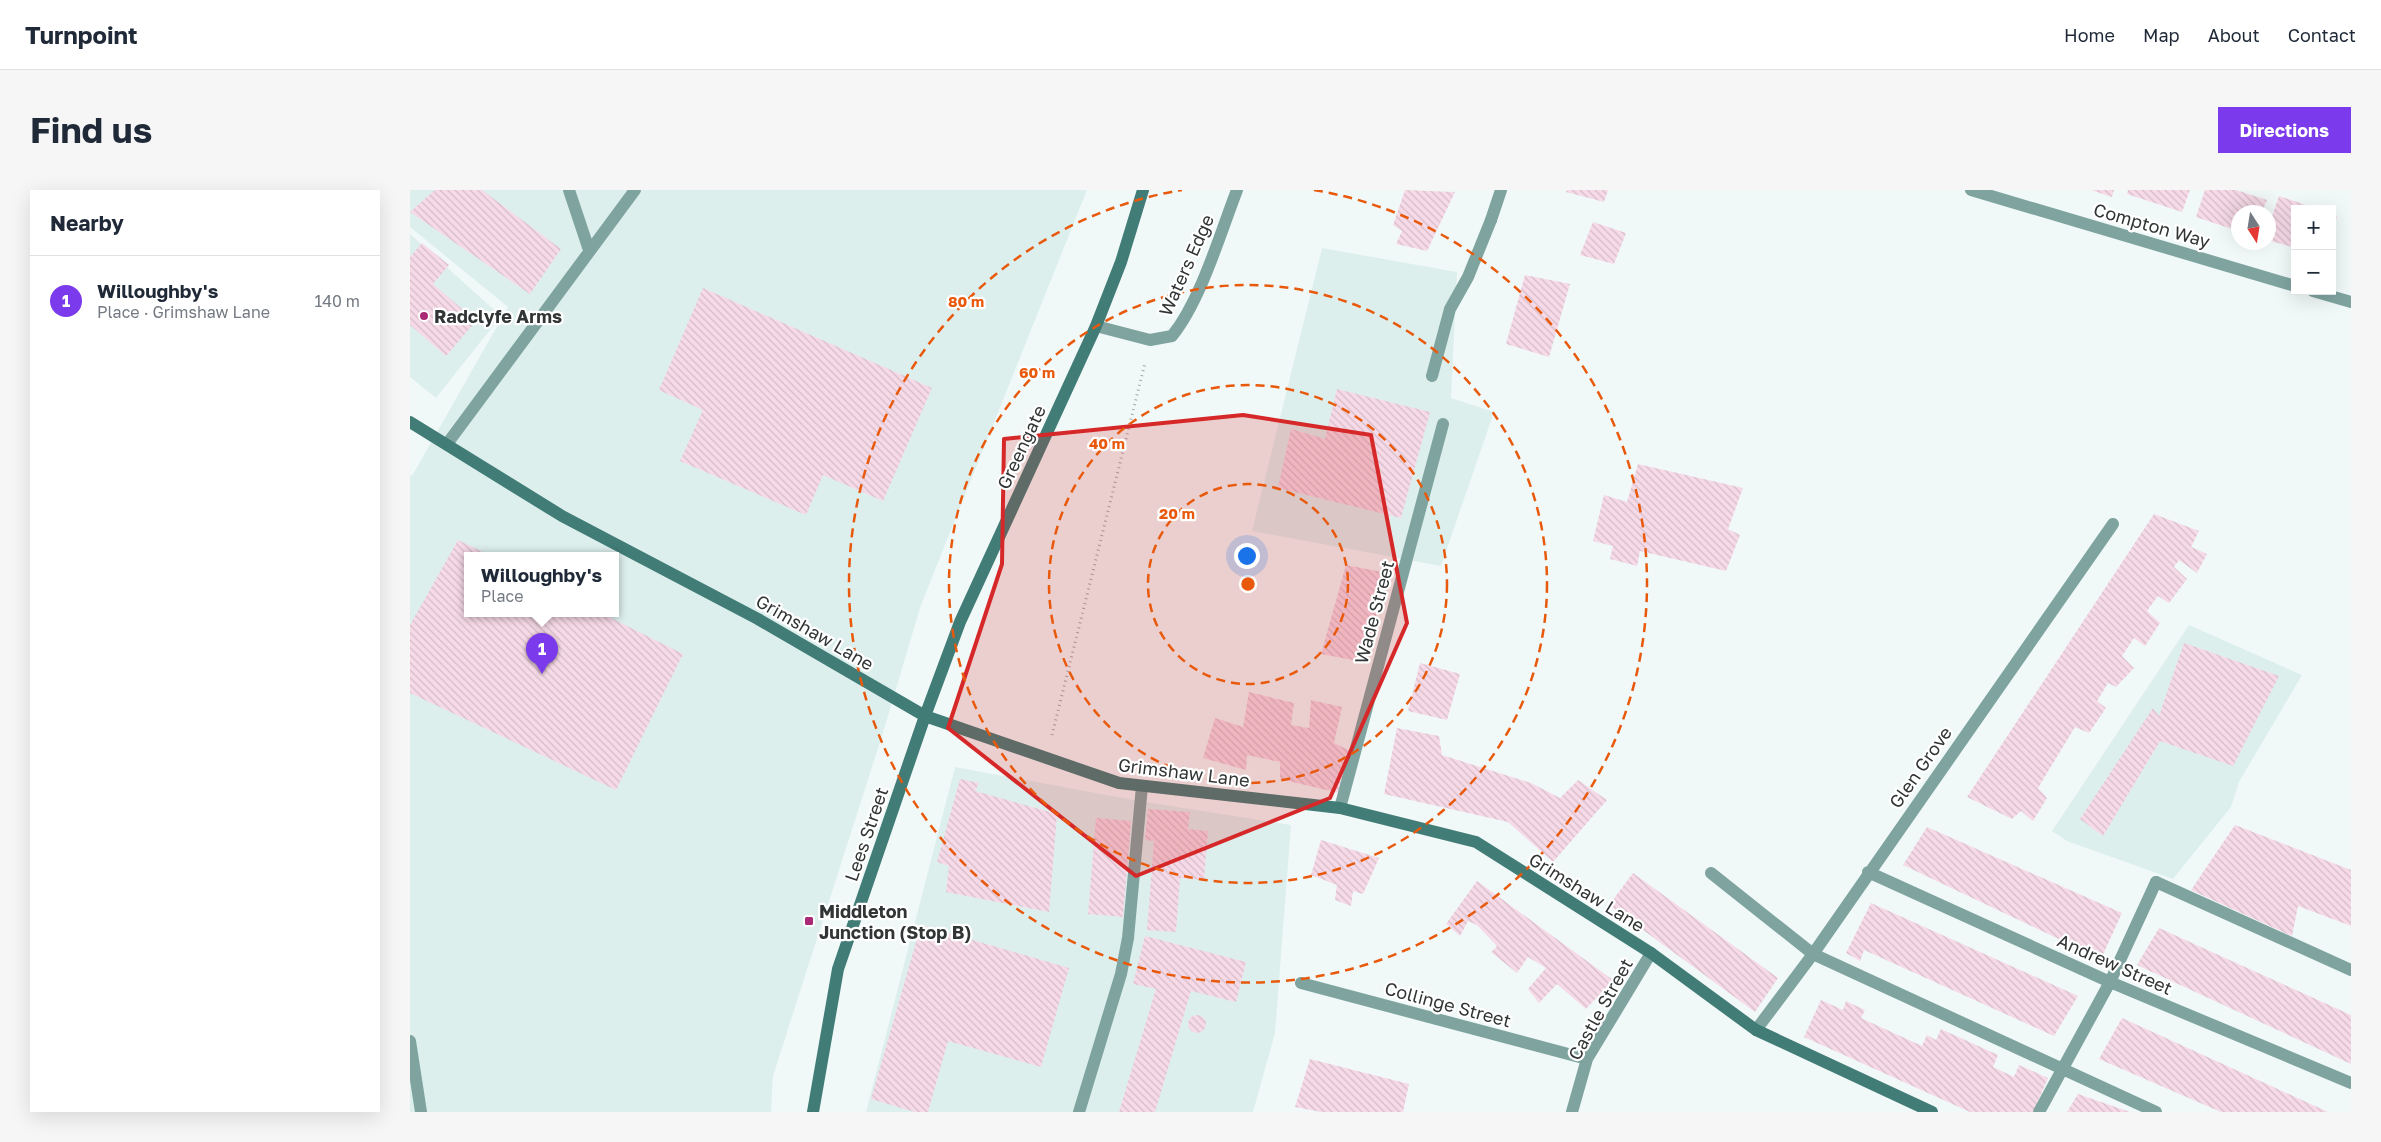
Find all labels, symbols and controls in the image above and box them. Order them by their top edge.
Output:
text: Turnpoint [25,20,138,49]
text: Home [2064,24,2115,46]
text: Map [2143,24,2180,46]
text: About [2208,24,2260,46]
text: Contact [2288,24,2356,46]
button: Directions [2218,107,2351,153]
text: Find us [30,109,152,151]
street label: Compton Way [2091,198,2213,252]
north arrow [2231,205,2276,250]
map controls [2291,205,2336,295]
button: + [2291,205,2336,250]
text: Nearby [50,210,124,236]
street label: Waters Edge [1154,211,1218,319]
button: − [2291,250,2336,295]
text: Willoughby's [97,279,218,302]
text: 1 [62,291,70,311]
text: 140 m [314,291,360,311]
text: 80 m [948,292,984,310]
text: Place · Grimshaw Lane [97,302,270,322]
place label: Radclyfe Arms [434,305,562,327]
marker: Radclyfe Arms [418,310,430,322]
text: 60 m [1019,363,1055,381]
street label: Greengate [992,401,1050,493]
text: 40 m [1089,434,1125,452]
text: 20 m [1159,504,1195,522]
your location [1234,543,1260,569]
popup [464,552,619,617]
street label: Wade Street [1350,558,1398,666]
text: Willoughby's [481,563,602,586]
centre of rings [1239,575,1257,593]
text: Place [481,586,524,606]
street label: Grimshaw Lane [752,589,878,675]
pin: 1 [526,633,558,674]
street label: Glen Grove [1884,722,1956,812]
street label: Grimshaw Lane [1117,753,1251,791]
street label: Lees Street [840,784,892,884]
street label: Grimshaw Lane [1525,848,1649,936]
place label: Middleton Junction (Stop B) [819,900,971,943]
marker: Middleton Junction (Stop B) [803,915,815,927]
street label: Andrew Street [2054,929,2176,999]
street label: Castle Street [1563,954,1637,1064]
street label: Collinge Street [1382,977,1514,1031]

